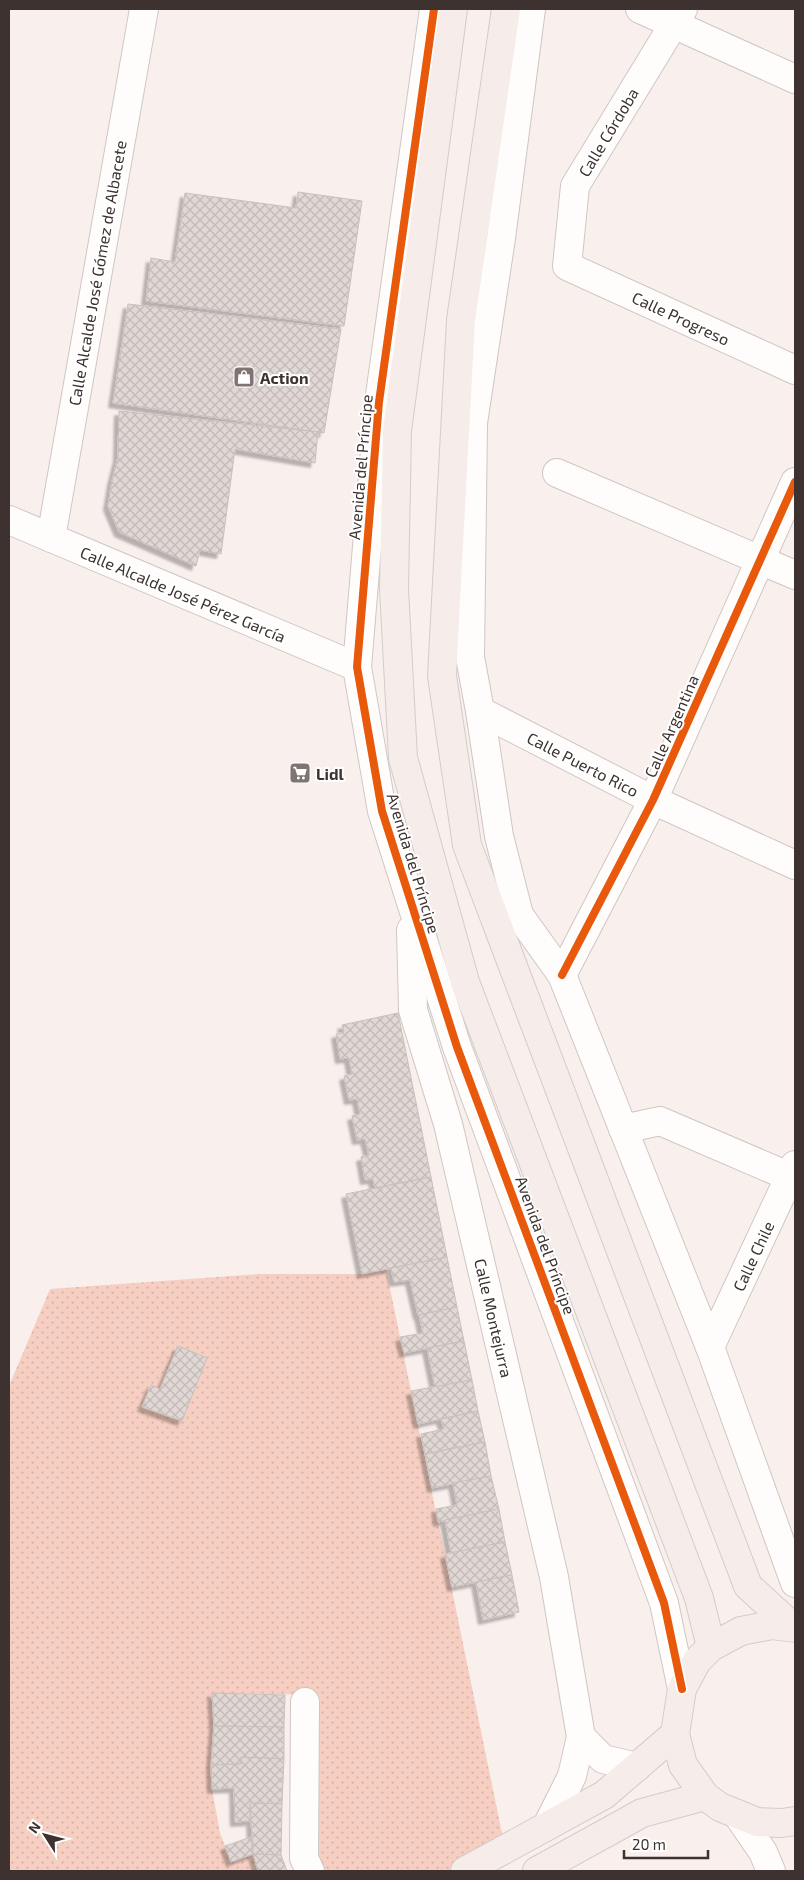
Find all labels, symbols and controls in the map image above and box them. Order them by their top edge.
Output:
street label: Calle Córdoba [574,84,642,180]
street label: Calle Alcalde José Gómez de Albacete [64,139,130,407]
street label: Calle Progreso [629,287,733,349]
shop icon: Action [232,365,256,389]
place label: Action [260,368,309,387]
street label: Avenida del Príncipe [344,394,376,540]
street label: Calle Alcalde José Pérez García [77,542,289,646]
street label: Calle Argentina [640,672,702,780]
street label: Calle Puerto Rico [524,728,642,800]
supermarket icon: Lidl [288,761,312,785]
place label: Lidl [316,764,345,783]
street label: Avenida del Príncipe [384,790,444,936]
street label: Avenida del Príncipe [512,1173,580,1317]
street label: Calle Chile [728,1218,778,1294]
street label: Calle Montejurra [470,1257,517,1380]
north arrow [20,1810,70,1860]
text: N [24,1818,44,1836]
scale bar [624,1828,708,1860]
text: 20 m [632,1835,666,1853]

